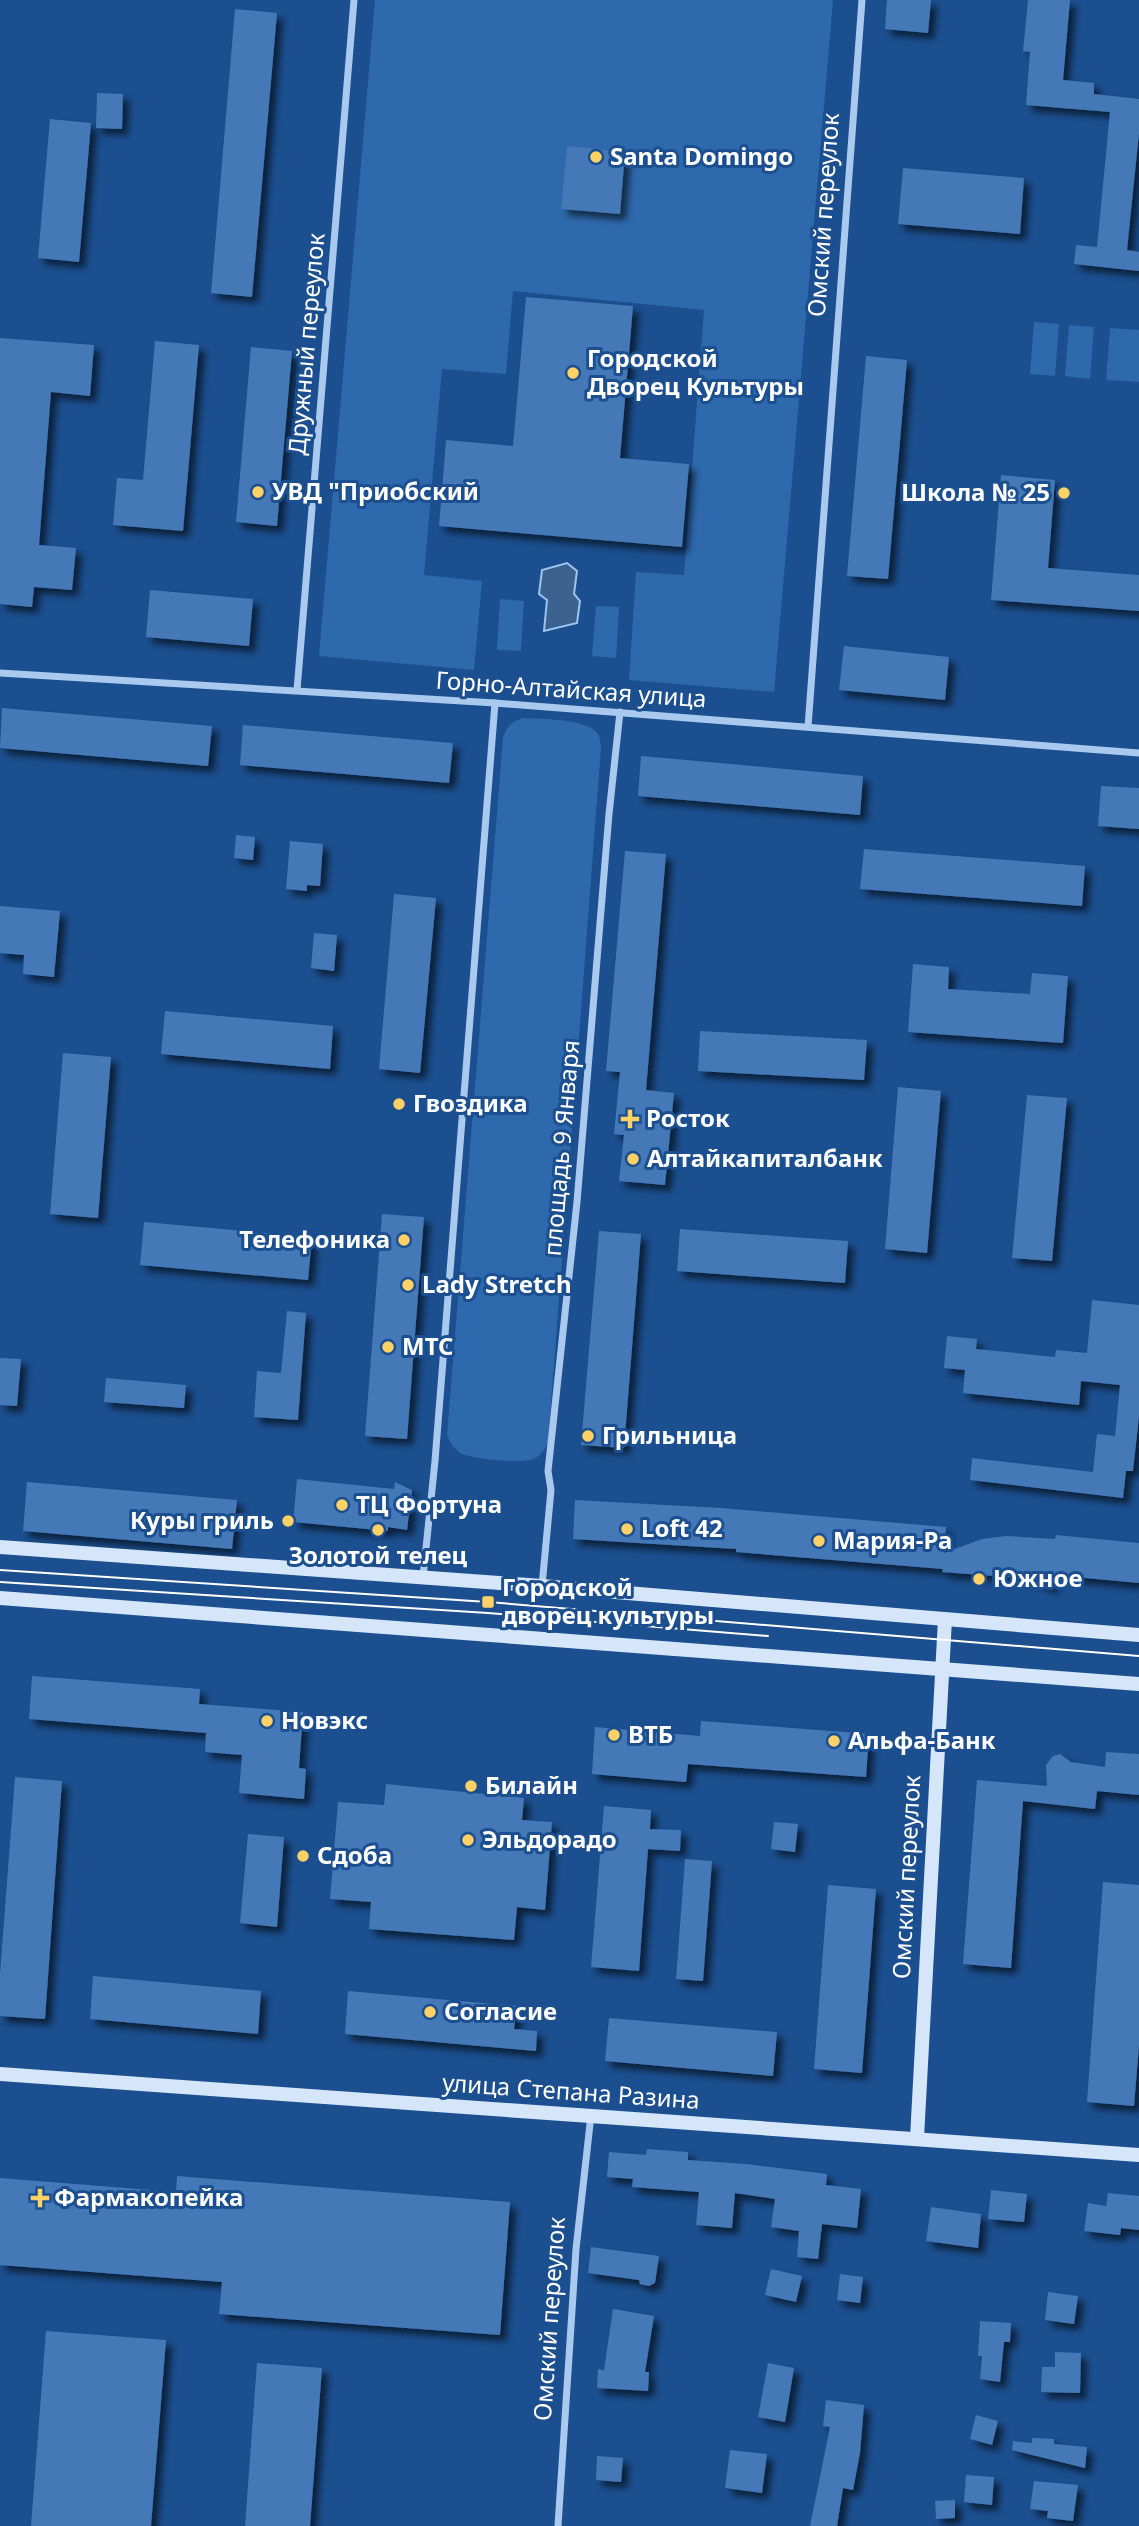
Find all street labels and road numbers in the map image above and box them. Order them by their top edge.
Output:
street label: Омский переулок [799,112,846,318]
street label: Дружный переулок [279,231,332,456]
street label: Горно-Алтайская улица [435,663,708,714]
street label: площадь 9 Января [535,1038,586,1257]
street label: Омский переулок [884,1774,927,1980]
street label: улица Степана Разина [441,2065,701,2116]
street label: Омский переулок [525,2216,572,2422]

